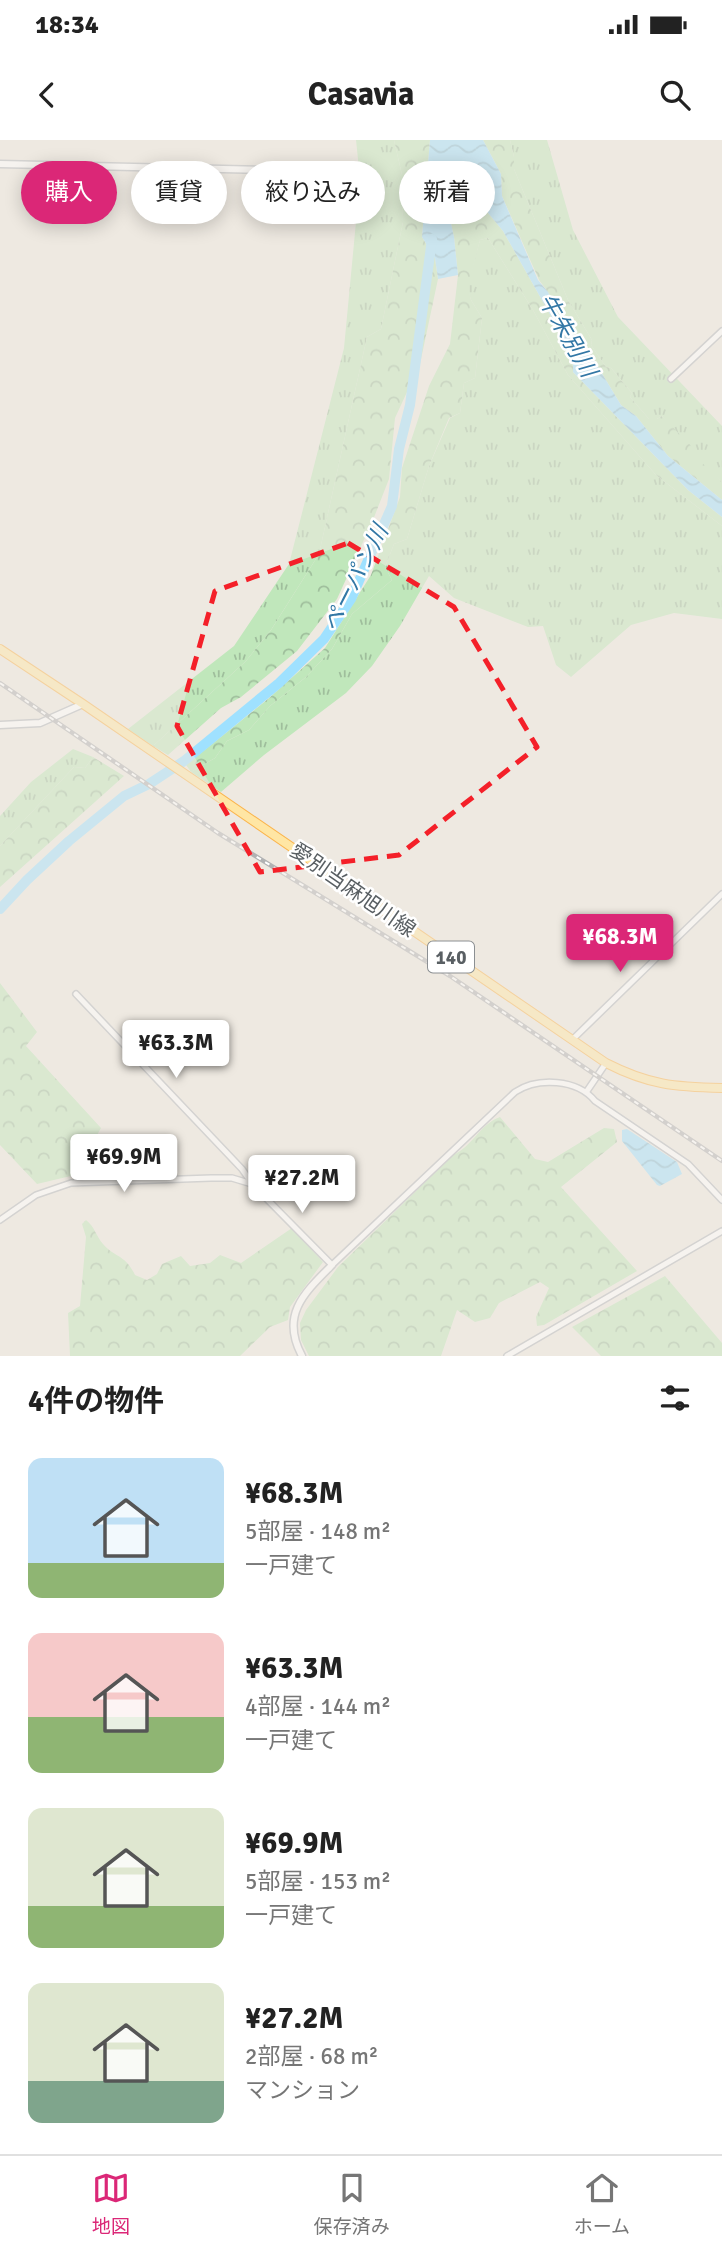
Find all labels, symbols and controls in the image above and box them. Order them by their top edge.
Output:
text: 18:34 [35,9,99,41]
text: Casavia [308,75,414,114]
icon: back [28,76,66,114]
icon: search [656,76,694,114]
chip: 購入 [21,161,117,224]
chip: 賃貸 [131,161,227,224]
chip: 絞り込み [241,161,385,224]
chip: 新着 [399,161,495,224]
water label: 牛朱別川 [532,288,605,385]
water label: ペーパン川 [316,517,396,636]
street label: 愛別当麻旭川線 [285,837,421,943]
pin: ¥68.3M [563,914,677,974]
text: ¥68.3M [582,922,658,951]
road number: 140 [428,942,474,972]
pin: ¥63.3M [119,1020,233,1080]
text: ¥63.3M [138,1028,214,1057]
pin: ¥69.9M [67,1135,181,1194]
text: ¥69.9M [86,1142,162,1171]
pin: ¥27.2M [245,1156,359,1215]
text: ¥27.2M [264,1163,340,1192]
icon: filters [656,1379,694,1417]
text: 4件の物件 [28,1383,164,1420]
text: ¥68.3M [245,1475,343,1512]
icon: home [84,1486,168,1570]
text: 5部屋 · 148 m² [245,1517,391,1546]
text: 一戸建て [245,1551,337,1580]
text: ¥63.3M [245,1650,343,1687]
icon: home [84,1661,168,1745]
text: 4部屋 · 144 m² [245,1692,391,1721]
text: 一戸建て [245,1726,337,1755]
text: ¥69.9M [245,1825,343,1862]
icon: home [84,1836,168,1920]
text: 5部屋 · 153 m² [245,1867,391,1896]
text: 一戸建て [245,1901,337,1930]
text: ¥27.2M [245,2000,343,2037]
icon: home [84,2011,168,2095]
text: 2部屋 · 68 m² [245,2042,378,2071]
text: マンション [245,2076,360,2105]
tab: 地図 [92,2169,130,2239]
tab: 保存済み [314,2169,390,2239]
tab: ホーム [574,2169,630,2239]

